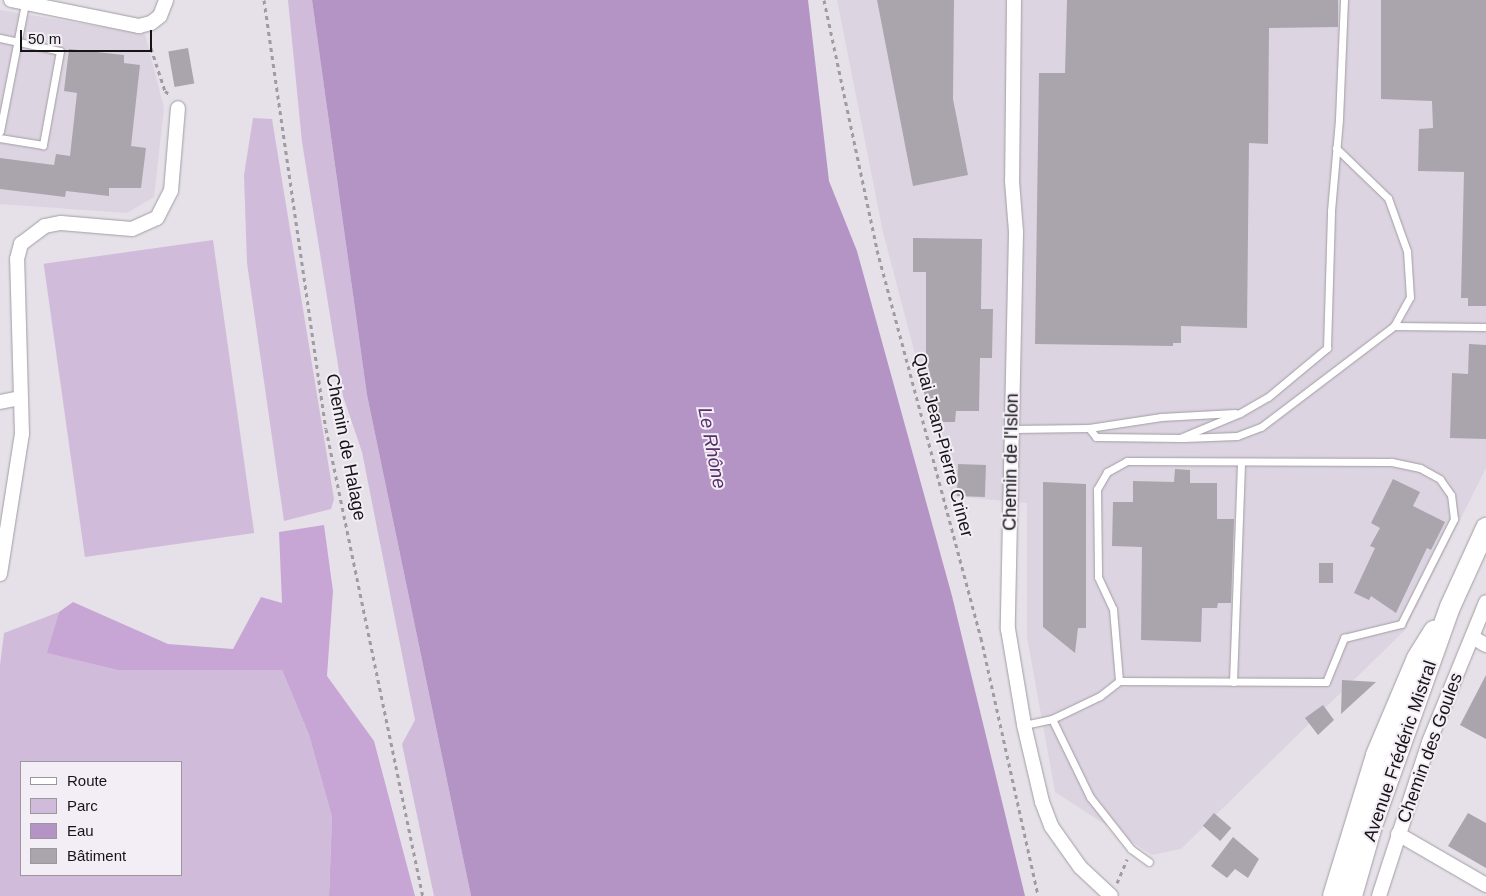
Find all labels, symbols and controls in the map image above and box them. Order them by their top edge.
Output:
scale bar [22,20,155,52]
text: 50 m [28,30,61,47]
street label: Quai Jean-Pierre Criner [908,350,978,540]
street label: Chemin de Halage [321,372,371,522]
street label: Chemin de l'Islon [999,393,1023,531]
water label: Le Rhône [693,405,731,491]
street label: Avenue Frédéric Mistral [1359,658,1441,844]
street label: Chemin des Goules [1393,670,1467,826]
legend [20,761,182,876]
text: Route [67,772,107,789]
text: Parc [67,797,98,814]
text: Eau [67,822,94,839]
text: Bâtiment [67,847,126,864]

